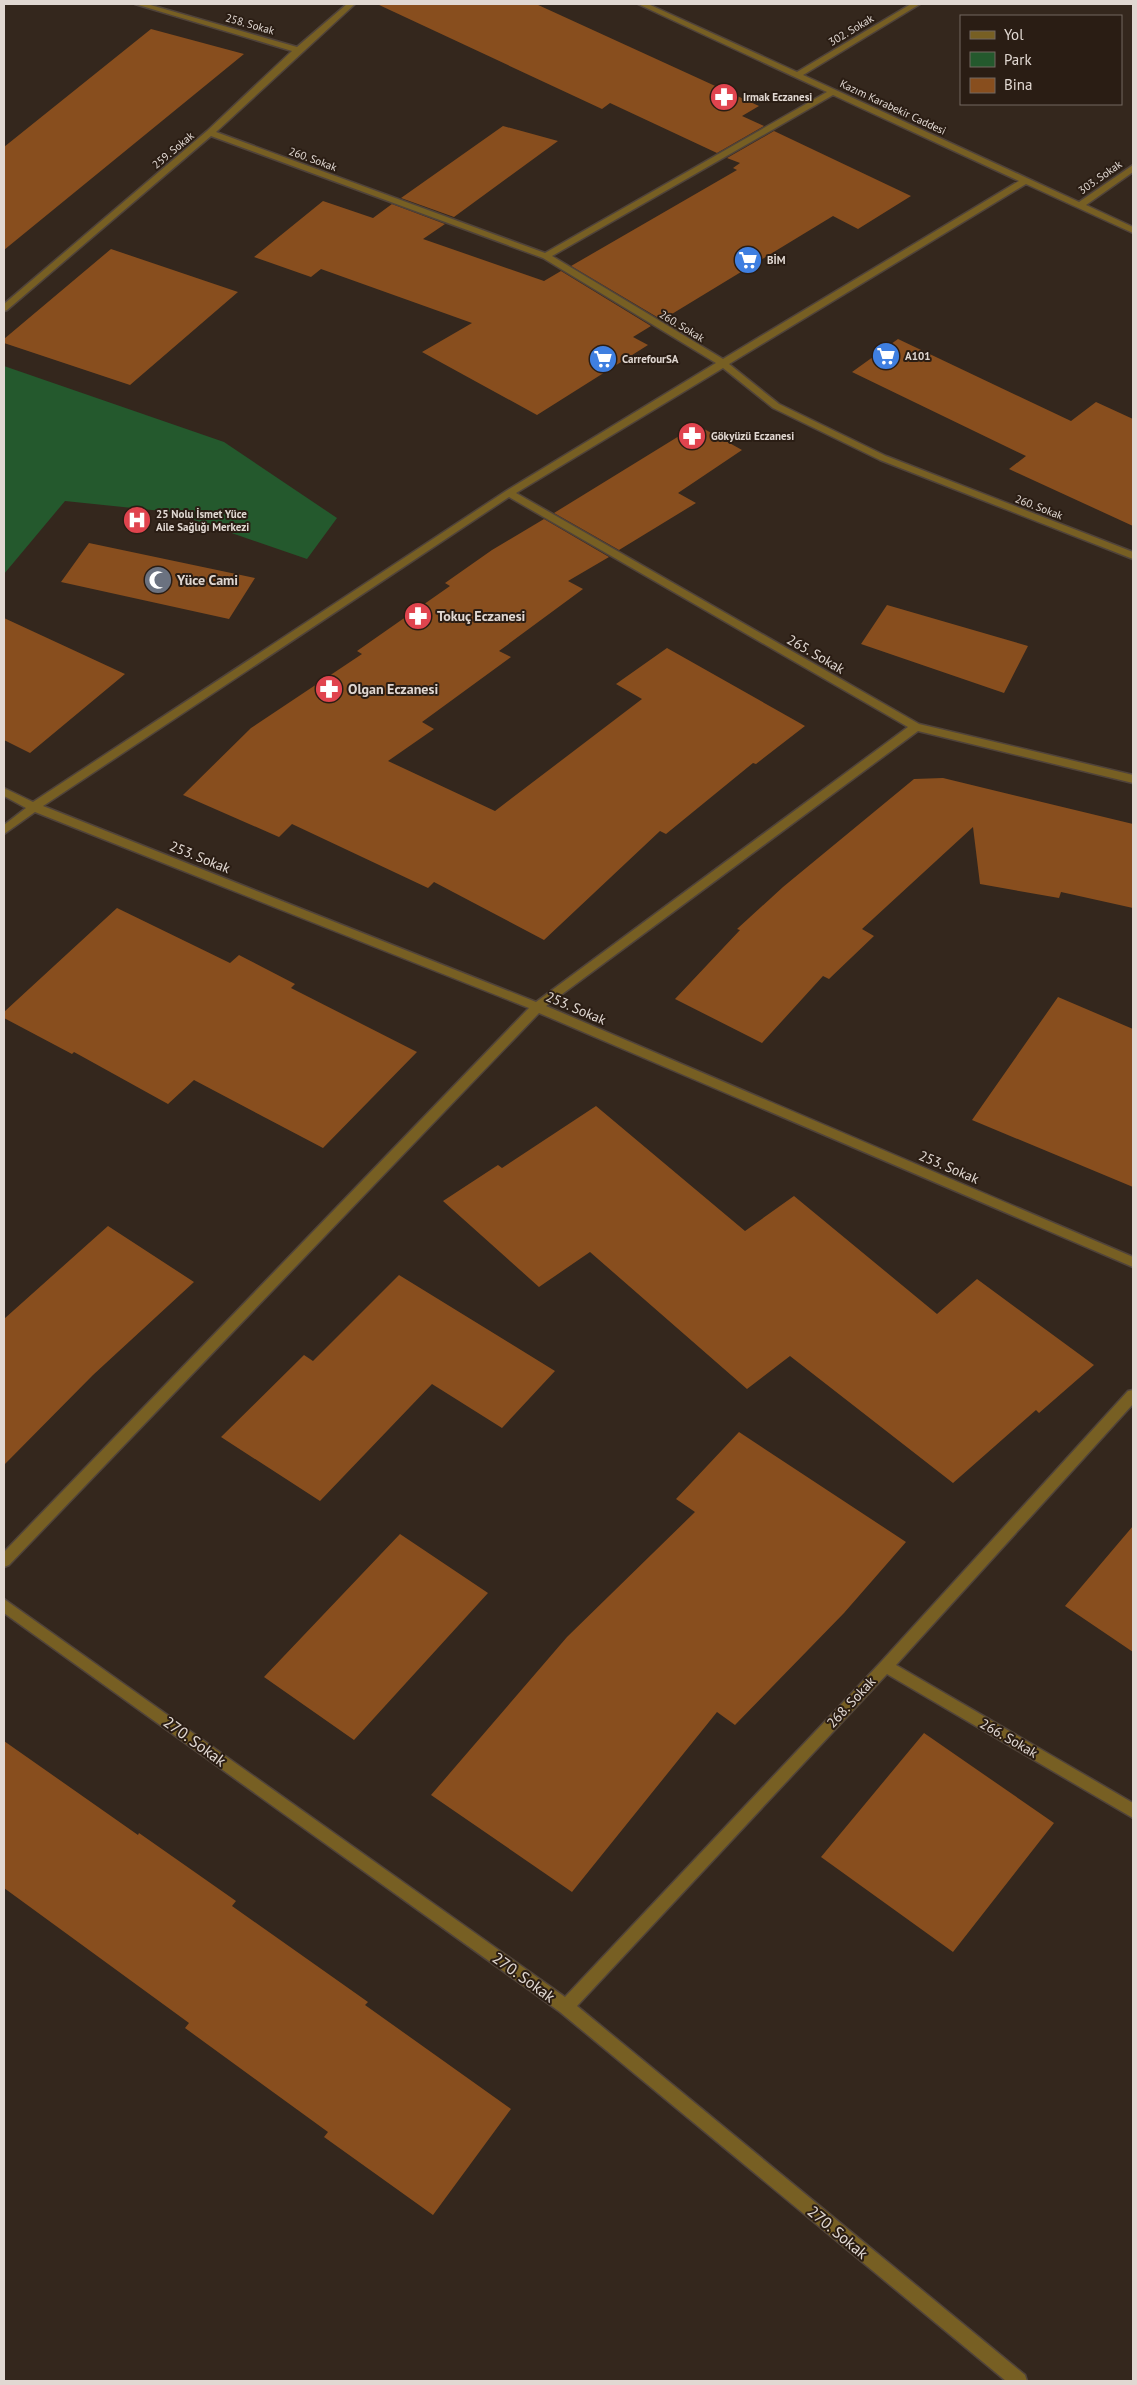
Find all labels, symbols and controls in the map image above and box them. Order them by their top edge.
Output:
street label: 258. Sokak [224,10,277,38]
street label: 302. Sokak [826,11,877,49]
legend [960,15,1122,105]
text: Yol [1004,25,1024,44]
text: Park [1004,50,1032,69]
text: Bina [1004,75,1032,94]
street label: Kazım Karabekir Caddesi [838,76,948,138]
pharmacy icon: Irmak Eczanesi [709,82,739,112]
place label: Irmak Eczanesi [743,90,812,104]
street label: 259. Sokak [149,128,197,171]
street label: 260. Sokak [287,144,340,174]
street label: 303. Sokak [1075,156,1125,197]
supermarket icon: BİM [733,245,763,275]
place label: BİM [767,253,786,267]
street label: 260. Sokak [657,307,708,345]
supermarket icon: A101 [871,341,901,371]
supermarket icon: CarrefourSA [588,344,618,374]
place label: A101 [905,349,930,363]
place label: CarrefourSA [622,352,679,366]
pharmacy icon: Gökyüzü Eczanesi [677,421,707,451]
place label: Gökyüzü Eczanesi [711,429,794,443]
street label: 260. Sokak [1013,491,1066,523]
hospital icon: 25 Nolu İsmet Yüce Aile Sağlığı Merkezi [122,505,152,535]
place label: 25 Nolu İsmet Yüce Aile Sağlığı Merkezi [156,507,249,534]
mosque icon: Yüce Cami [143,565,173,595]
place label: Yüce Cami [176,571,238,589]
pharmacy icon: Tokuç Eczanesi [403,601,433,631]
place label: Tokuç Eczanesi [437,607,526,625]
street label: 265. Sokak [784,630,848,678]
pharmacy icon: Olgan Eczanesi [314,674,344,704]
place label: Olgan Eczanesi [348,680,438,698]
street label: 253. Sokak [167,837,233,877]
street label: 253. Sokak [543,987,609,1029]
street label: 253. Sokak [916,1146,982,1188]
street label: 268. Sokak [823,1672,880,1731]
street label: 270. Sokak [160,1711,231,1771]
street label: 266. Sokak [977,1714,1041,1762]
street label: 270. Sokak [489,1947,560,2007]
street label: 270. Sokak [804,2201,873,2263]

